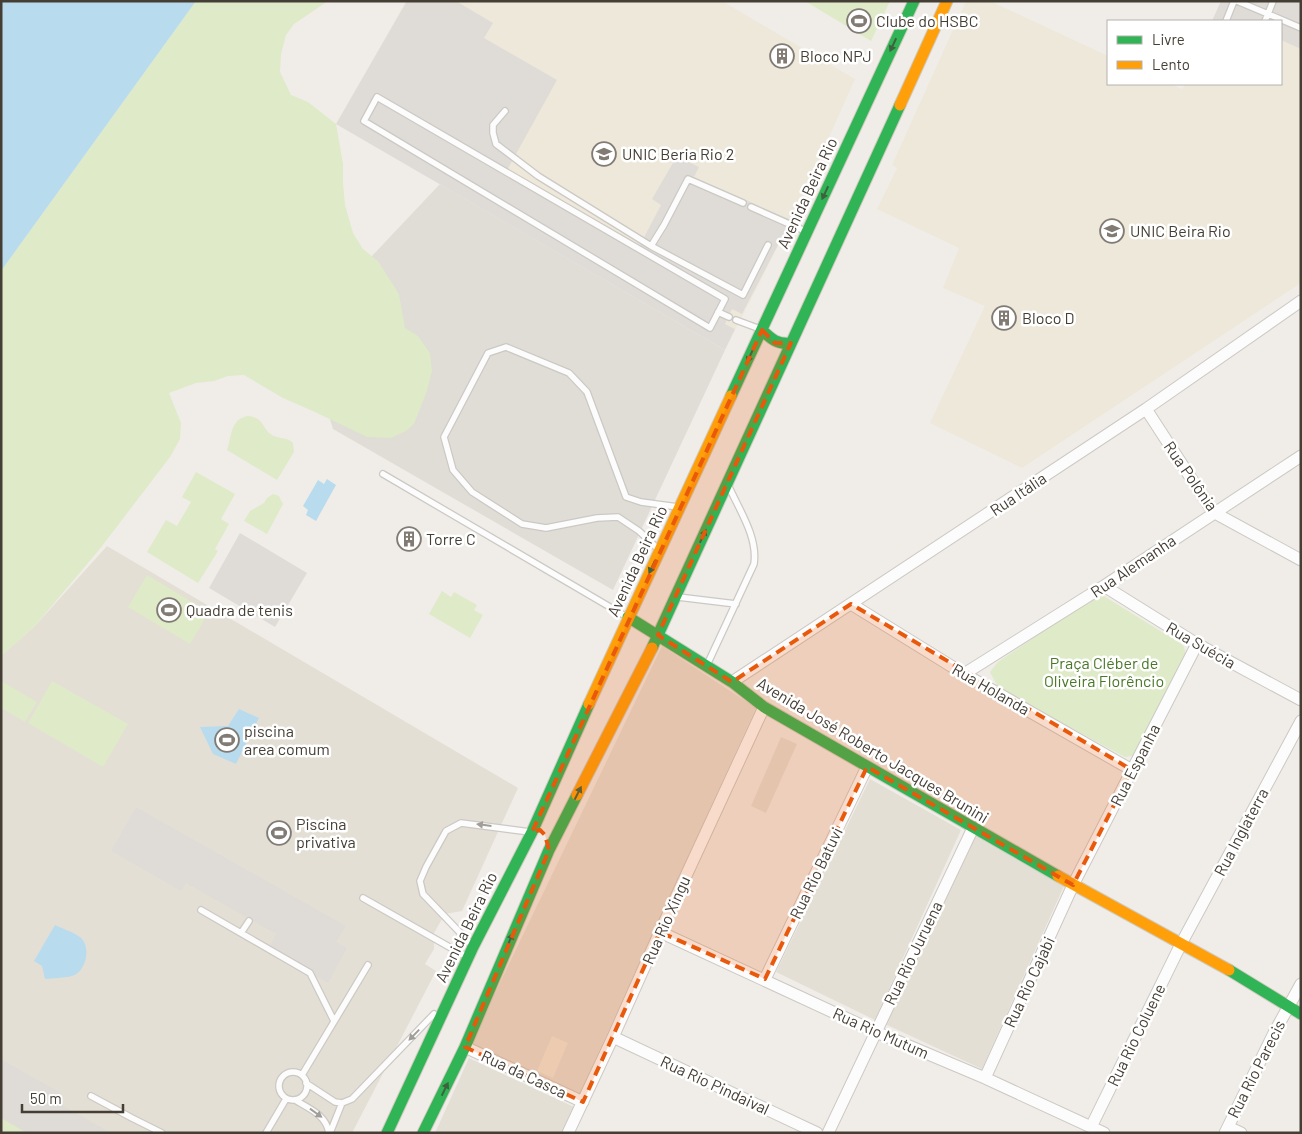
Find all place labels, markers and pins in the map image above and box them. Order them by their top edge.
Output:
sports icon: Clube do HSBC [846,8,872,34]
place label: Clube do HSBC [876,11,979,30]
building icon: Bloco NPJ [769,43,795,69]
place label: Bloco NPJ [800,46,872,65]
school or university icon: UNIC Beria Rio 2 [591,141,617,167]
place label: UNIC Beria Rio 2 [622,144,734,163]
school or university icon: UNIC Beira Rio [1099,218,1125,244]
place label: UNIC Beira Rio [1130,221,1231,240]
building icon: Bloco D [991,305,1017,331]
place label: Bloco D [1022,308,1075,327]
building icon: Torre C [396,526,422,552]
place label: Torre C [426,529,476,548]
sports icon: Quadra de tenis [156,597,182,623]
place label: Quadra de tenis [186,600,293,619]
place label: piscina area comum [244,721,330,758]
sports icon: piscina area comum [214,727,240,753]
place label: Piscina privativa [296,814,356,851]
sports icon: Piscina privativa [266,820,292,846]

